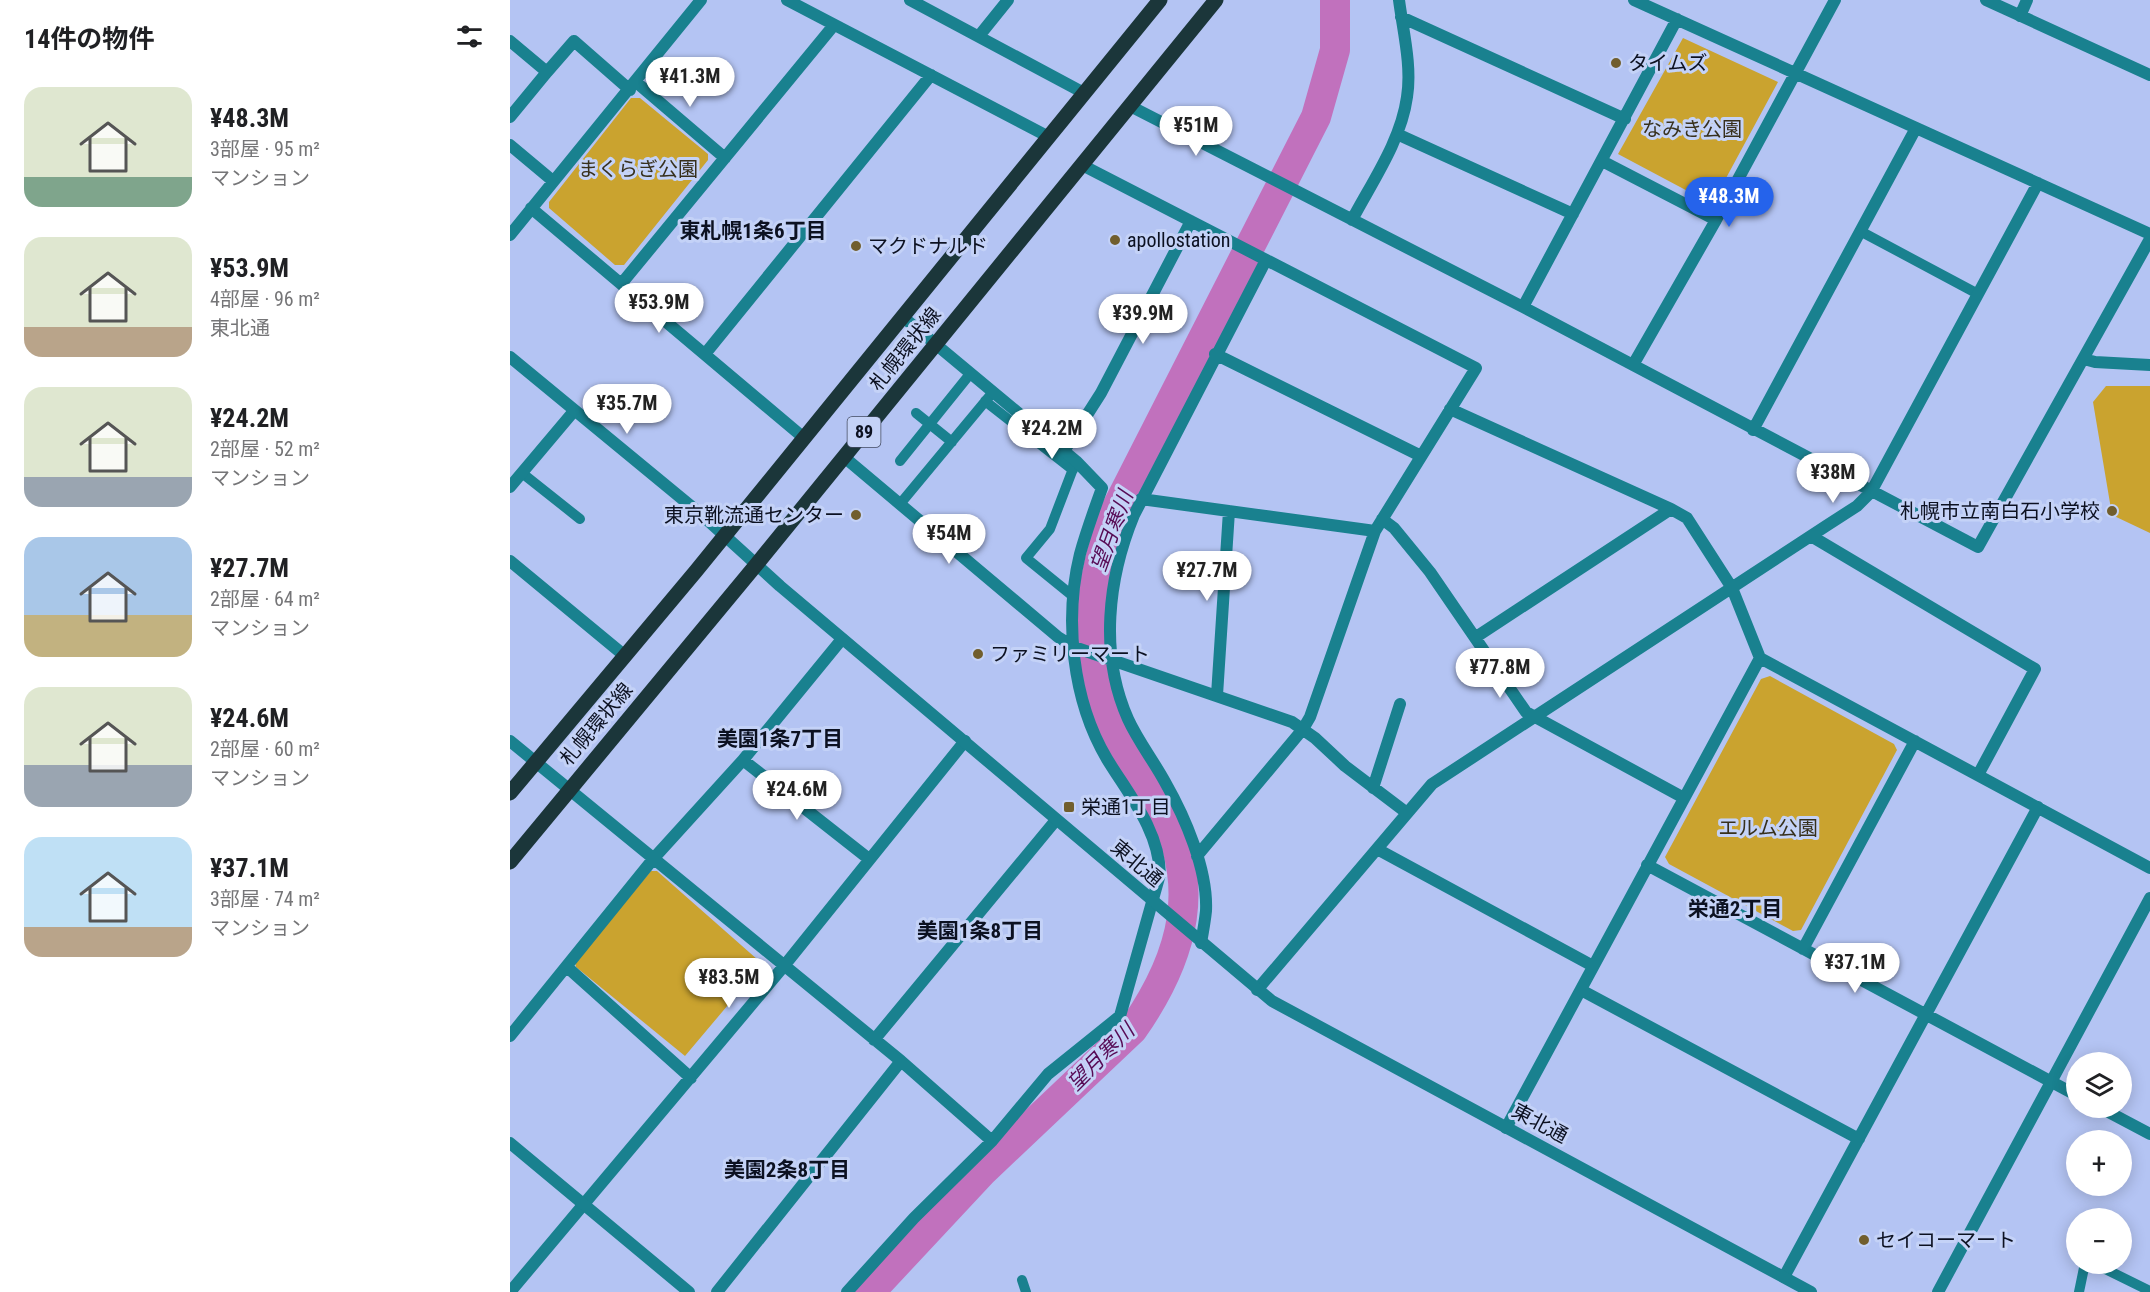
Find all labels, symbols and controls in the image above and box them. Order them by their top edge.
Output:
icon: filters [453,20,486,53]
text: 14件の物件 [24,24,154,54]
place label: タイムズ [1628,51,1708,75]
marker: タイムズ [1609,56,1623,70]
pin: ¥41.3M [641,57,739,108]
text: ¥41.3M [660,64,720,88]
text: ¥48.3M [210,103,289,133]
pin: ¥51M [1160,106,1232,157]
icon: home [72,111,144,183]
text: ¥51M [1174,113,1218,137]
park label: なみき公園 [1642,117,1742,141]
text: 3部屋 · 95 m² [210,137,320,161]
park label: まくらぎ公園 [578,157,698,181]
text: マンション [210,166,310,190]
pin: ¥48.3M [1680,177,1778,228]
text: ¥48.3M [1699,184,1759,208]
district label: 東札幌1条6丁目 [679,219,827,243]
place label: apollostation [1127,228,1231,252]
marker: apollostation [1108,233,1122,247]
place label: マクドナルド [868,234,988,258]
marker: マクドナルド [849,239,863,253]
text: ¥53.9M [210,253,289,283]
icon: home [72,261,144,333]
pin: ¥53.9M [610,283,708,334]
text: 4部屋 · 96 m² [210,287,320,311]
text: ¥53.9M [629,290,689,314]
pin: ¥39.9M [1094,294,1192,345]
text: ¥39.9M [1113,301,1173,325]
street label: 札幌環状線 [864,303,946,395]
text: 東北通 [210,316,270,340]
pin: ¥35.7M [578,384,676,435]
text: ¥35.7M [597,391,657,415]
text: ¥24.2M [210,403,289,433]
pin: ¥24.2M [1003,409,1101,460]
icon: home [72,411,144,483]
text: ¥24.2M [1022,416,1082,440]
road number: 89 [848,417,880,447]
text: 2部屋 · 52 m² [210,437,320,461]
pin: ¥38M [1797,453,1869,504]
text: ¥38M [1811,460,1855,484]
text: マンション [210,466,310,490]
water label: 望月寒川 [1086,486,1138,575]
place label: 札幌市立南白石小学校 [1900,499,2100,523]
place label: 東京靴流通センター [664,503,844,527]
marker: 札幌市立南白石小学校 [2105,504,2119,518]
marker: 東京靴流通センター [849,508,863,522]
pin: ¥54M [913,514,985,565]
text: ¥54M [927,521,971,545]
pin: ¥27.7M [1158,551,1256,602]
text: ¥27.7M [210,553,289,583]
text: ¥27.7M [1177,558,1237,582]
icon: home [72,561,144,633]
text: 2部屋 · 64 m² [210,587,320,611]
text: マンション [210,616,310,640]
place label: ファミリーマート [990,642,1150,666]
marker: ファミリーマート [971,647,985,661]
pin: ¥77.8M [1451,648,1549,699]
text: ¥77.8M [1470,655,1530,679]
street label: 札幌環状線 [555,678,637,770]
text: ¥24.6M [210,703,289,733]
icon: home [72,711,144,783]
district label: 美園1条7丁目 [717,727,843,751]
text: 2部屋 · 60 m² [210,737,320,761]
text: マンション [210,766,310,790]
pin: ¥24.6M [748,770,846,821]
text: ¥24.6M [767,777,827,801]
place label: 栄通1丁目 [1081,795,1171,819]
marker: 栄通1丁目 [1062,800,1076,814]
park label: エルム公園 [1718,816,1818,840]
street label: 東北通 [1106,835,1168,891]
text: ¥37.1M [210,853,289,883]
icon: home [72,861,144,933]
text: 3部屋 · 74 m² [210,887,320,911]
district label: 栄通2丁目 [1688,897,1782,921]
text: マンション [210,916,310,940]
district label: 美園1条8丁目 [917,919,1043,943]
pin: ¥37.1M [1806,943,1904,994]
text: ¥37.1M [1825,950,1885,974]
pin: ¥83.5M [680,958,778,1009]
text: ¥83.5M [699,965,759,989]
water label: 望月寒川 [1063,1017,1141,1095]
map controls [2066,1052,2132,1274]
button: layers [2066,1052,2132,1118]
street label: 東北通 [1508,1098,1572,1148]
button: + [2066,1130,2132,1196]
district label: 美園2条8丁目 [724,1158,850,1182]
button: − [2066,1208,2132,1274]
place label: セイコーマート [1876,1228,2016,1252]
marker: セイコーマート [1857,1233,1871,1247]

